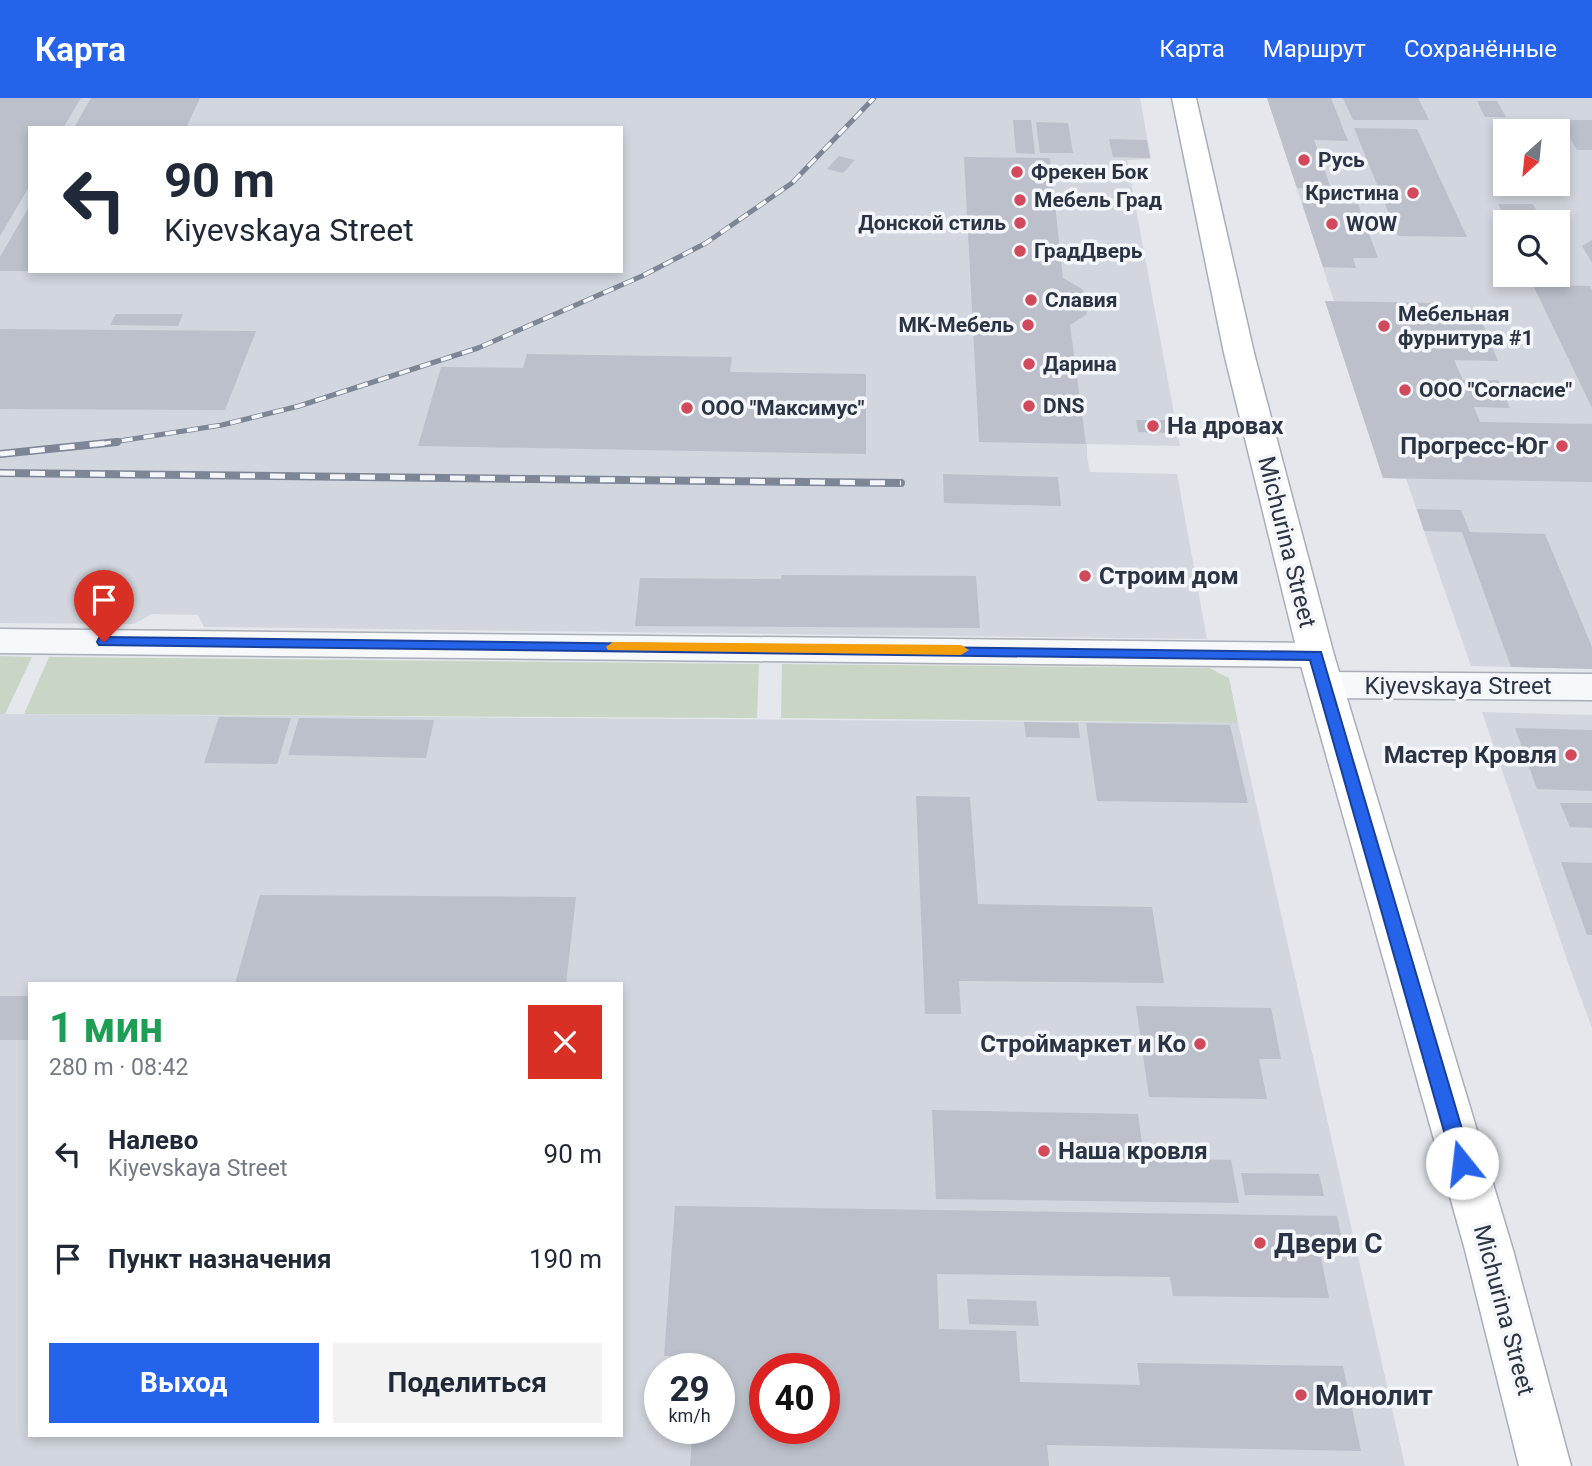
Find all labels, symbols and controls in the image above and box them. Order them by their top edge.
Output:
text: Карта [35,30,126,69]
text: Карта [1159,35,1225,63]
text: Маршрут [1263,35,1366,63]
text: Сохранённые [1404,35,1557,63]
north arrow [1493,119,1570,196]
map controls [1493,119,1570,287]
place label: Русь [1318,148,1365,172]
text: 90 m [164,152,275,209]
marker: Русь [1296,152,1312,168]
icon: left [49,154,140,245]
place label: Фрекен Бок [1031,160,1148,184]
marker: Фрекен Бок [1009,164,1025,180]
place label: Кристина [1305,181,1399,205]
marker: Кристина [1405,185,1421,201]
place label: Мебель Град [1034,188,1162,212]
marker: Мебель Град [1012,192,1028,208]
button: search [1493,210,1570,287]
text: Kiyevskaya Street [164,211,414,249]
place label: Донской стиль [858,211,1006,235]
place label: WOW [1346,212,1398,236]
marker: Донской стиль [1012,215,1028,231]
marker: WOW [1324,216,1340,232]
place label: ГрадДверь [1034,239,1143,263]
marker: ГрадДверь [1012,243,1028,259]
place label: Славия [1045,288,1117,312]
marker: Славия [1023,292,1039,308]
place label: Мебельная фурнитура #1 [1398,302,1534,350]
place label: МК-Мебель [898,313,1014,337]
marker: МК-Мебель [1020,317,1036,333]
marker: Мебельная фурнитура #1 [1376,318,1392,334]
place label: Дарина [1043,352,1117,376]
marker: Дарина [1021,356,1037,372]
place label: ООО "Согласие" [1419,378,1573,402]
marker: ООО "Согласие" [1397,382,1413,398]
place label: DNS [1043,394,1084,418]
place label: ООО "Максимус" [701,396,865,420]
marker: DNS [1021,398,1037,414]
marker: ООО "Максимус" [679,400,695,416]
place label: На дровах [1167,412,1284,440]
marker: На дровах [1145,418,1161,434]
place label: Прогресс-Юг [1400,432,1548,460]
marker: Прогресс-Юг [1554,438,1570,454]
street label: Michurina Street [1252,454,1322,631]
place label: Строим дом [1099,562,1239,590]
marker: Строим дом [1077,568,1093,584]
pin [74,570,134,642]
icon: arrive [85,581,123,619]
street label: Kiyevskaya Street [1364,672,1552,700]
place label: Мастер Кровля [1384,741,1557,769]
marker: Мастер Кровля [1563,747,1579,763]
text: 1 мин [49,1003,163,1052]
button: close [528,1005,602,1079]
place label: Строймаркет и Ко [980,1030,1186,1058]
marker: Строймаркет и Ко [1192,1036,1208,1052]
text: 280 m · 08:42 [49,1054,188,1081]
text: Налево [108,1125,198,1155]
position arrow [1425,1126,1499,1200]
icon: left [49,1135,87,1173]
place label: Наша кровля [1058,1137,1208,1165]
text: 90 m [544,1139,602,1169]
marker: Наша кровля [1036,1143,1052,1159]
text: Kiyevskaya Street [108,1155,287,1182]
street label: Michurina Street [1468,1222,1540,1398]
place label: Двери С [1274,1227,1383,1260]
marker: Двери С [1252,1235,1268,1251]
icon: arrive [49,1240,87,1278]
text: Пункт назначения [108,1244,332,1274]
text: 190 m [529,1244,602,1274]
button: Выход [49,1343,319,1423]
button: Поделиться [333,1343,602,1423]
speed limit sign: 40 [749,1353,840,1444]
text: 29 [669,1369,710,1410]
place label: Монолит [1315,1379,1433,1412]
marker: Монолит [1293,1387,1309,1403]
text: km/h [668,1405,711,1426]

